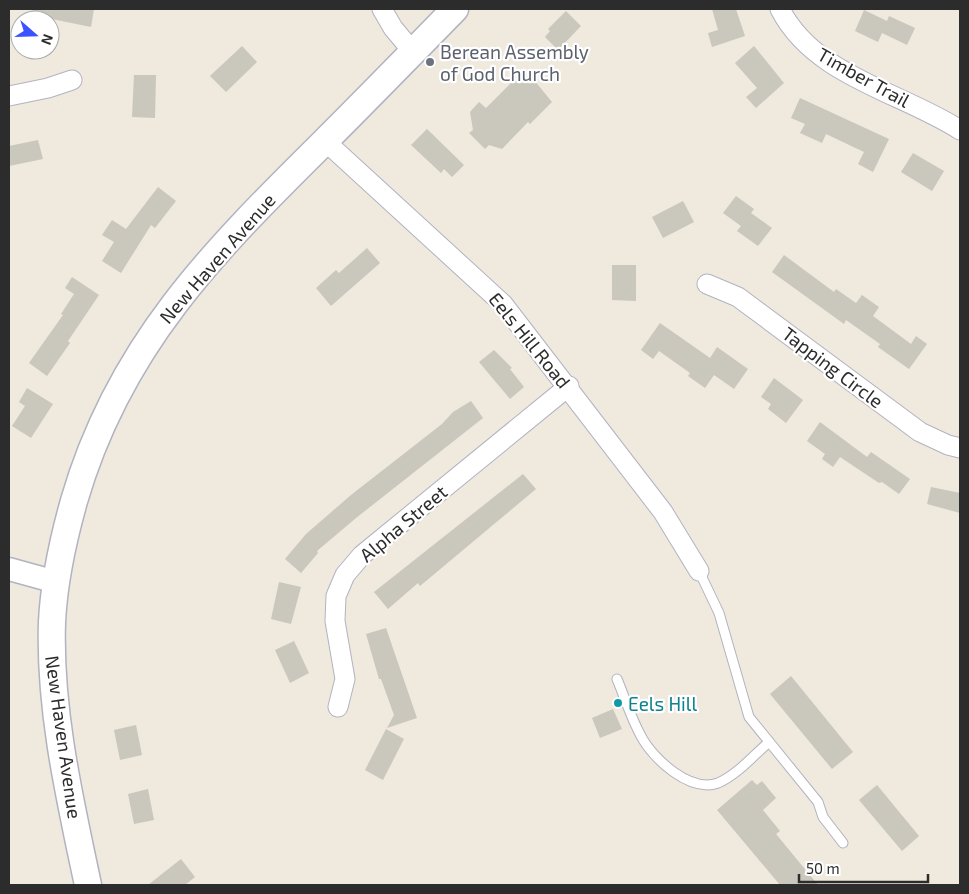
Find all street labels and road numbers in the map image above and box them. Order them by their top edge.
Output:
street label: Timber Trail [814,42,915,112]
street label: New Haven Avenue [154,188,280,328]
street label: Eels Hill Road [484,287,576,393]
street label: Tapping Circle [778,322,888,412]
street label: Alpha Street [355,480,451,566]
street label: New Haven Avenue [41,654,87,820]

